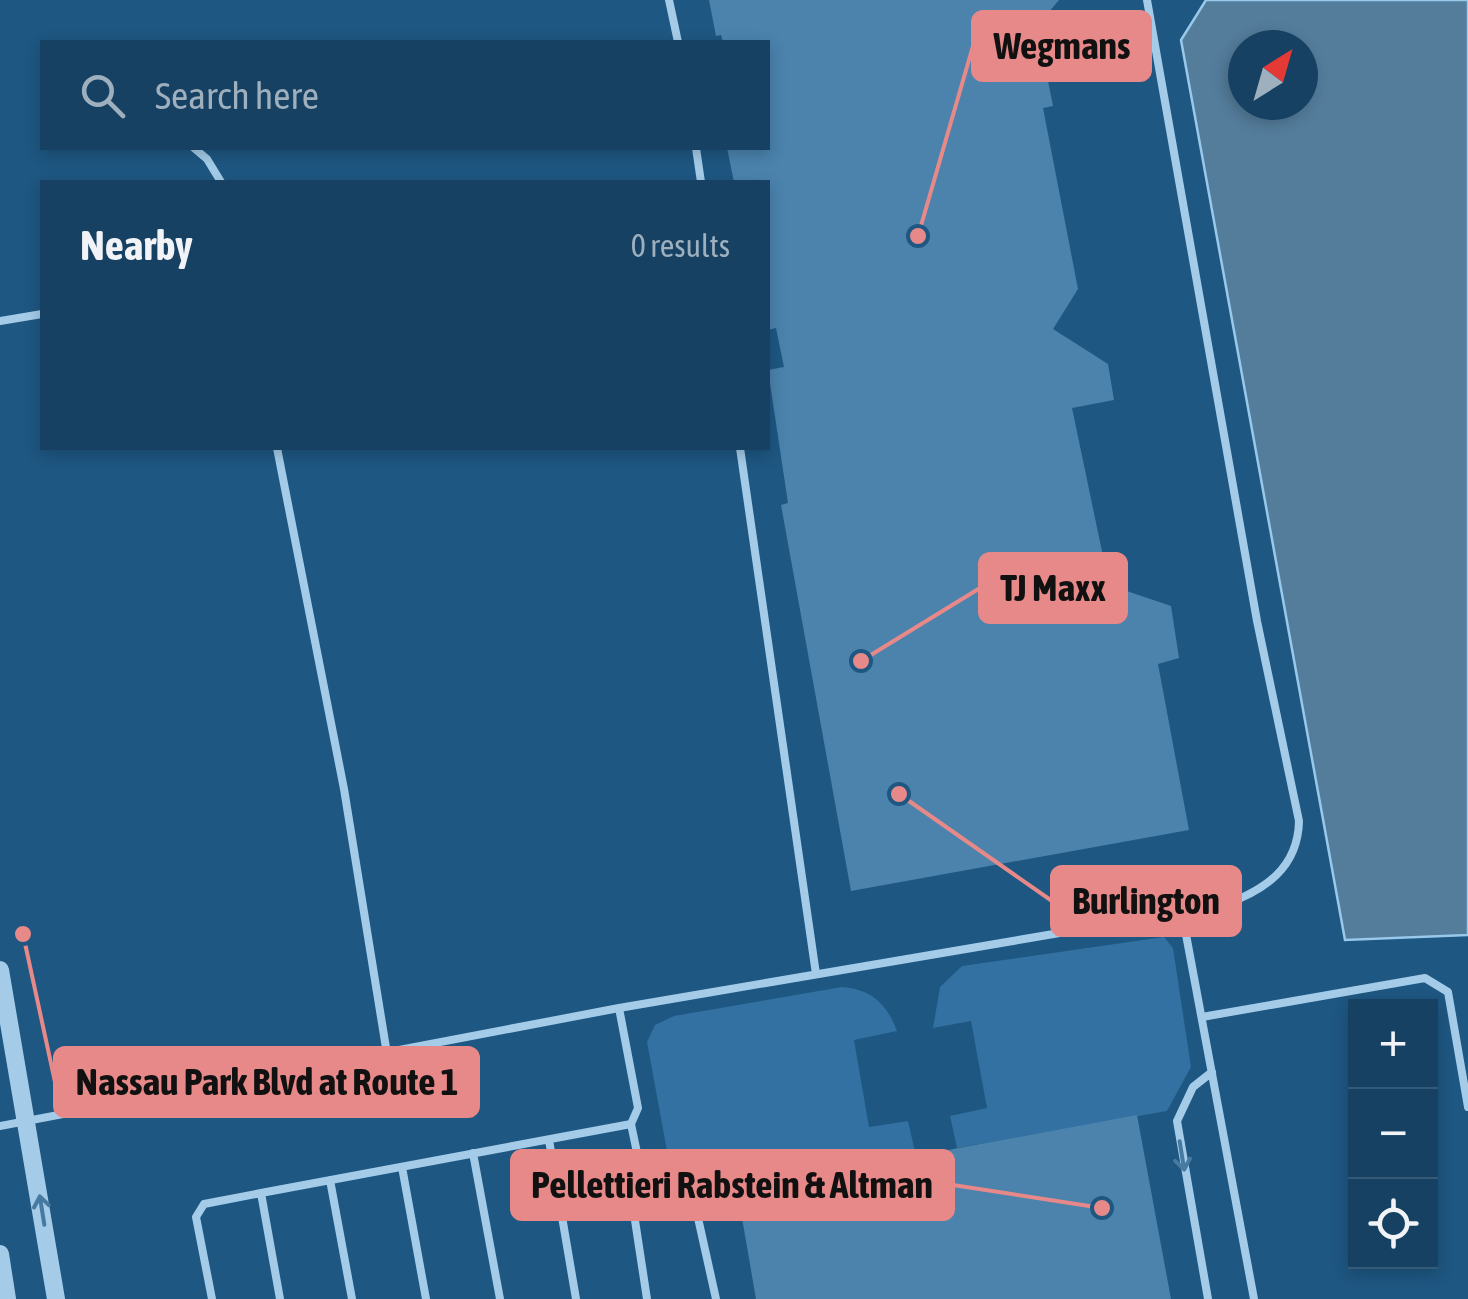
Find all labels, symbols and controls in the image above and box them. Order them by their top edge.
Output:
callout: Wegmans [973,12,1150,80]
text: Wegmans [993,24,1130,67]
north arrow [1228,30,1318,120]
search box [40,40,770,150]
icon: search [75,68,130,123]
text: Search here [155,74,319,117]
text: Nearby [80,221,193,269]
text: 0 results [631,227,730,264]
callout: TJ Maxx [980,554,1126,622]
text: TJ Maxx [1000,566,1106,609]
callout: Burlington [1052,867,1240,935]
text: Burlington [1072,879,1220,922]
map controls [1348,999,1438,1269]
button: + [1348,999,1438,1089]
callout: Nassau Park Blvd at Route 1 [55,1048,478,1116]
text: Nassau Park Blvd at Route 1 [76,1060,458,1103]
button: − [1348,1089,1438,1179]
one-way arrow [1174,1139,1192,1172]
callout: Pellettieri Rabstein & Altman [512,1151,953,1219]
text: Pellettieri Rabstein & Altman [531,1163,933,1206]
button: locate [1348,1179,1438,1269]
one-way arrow [32,1194,51,1227]

